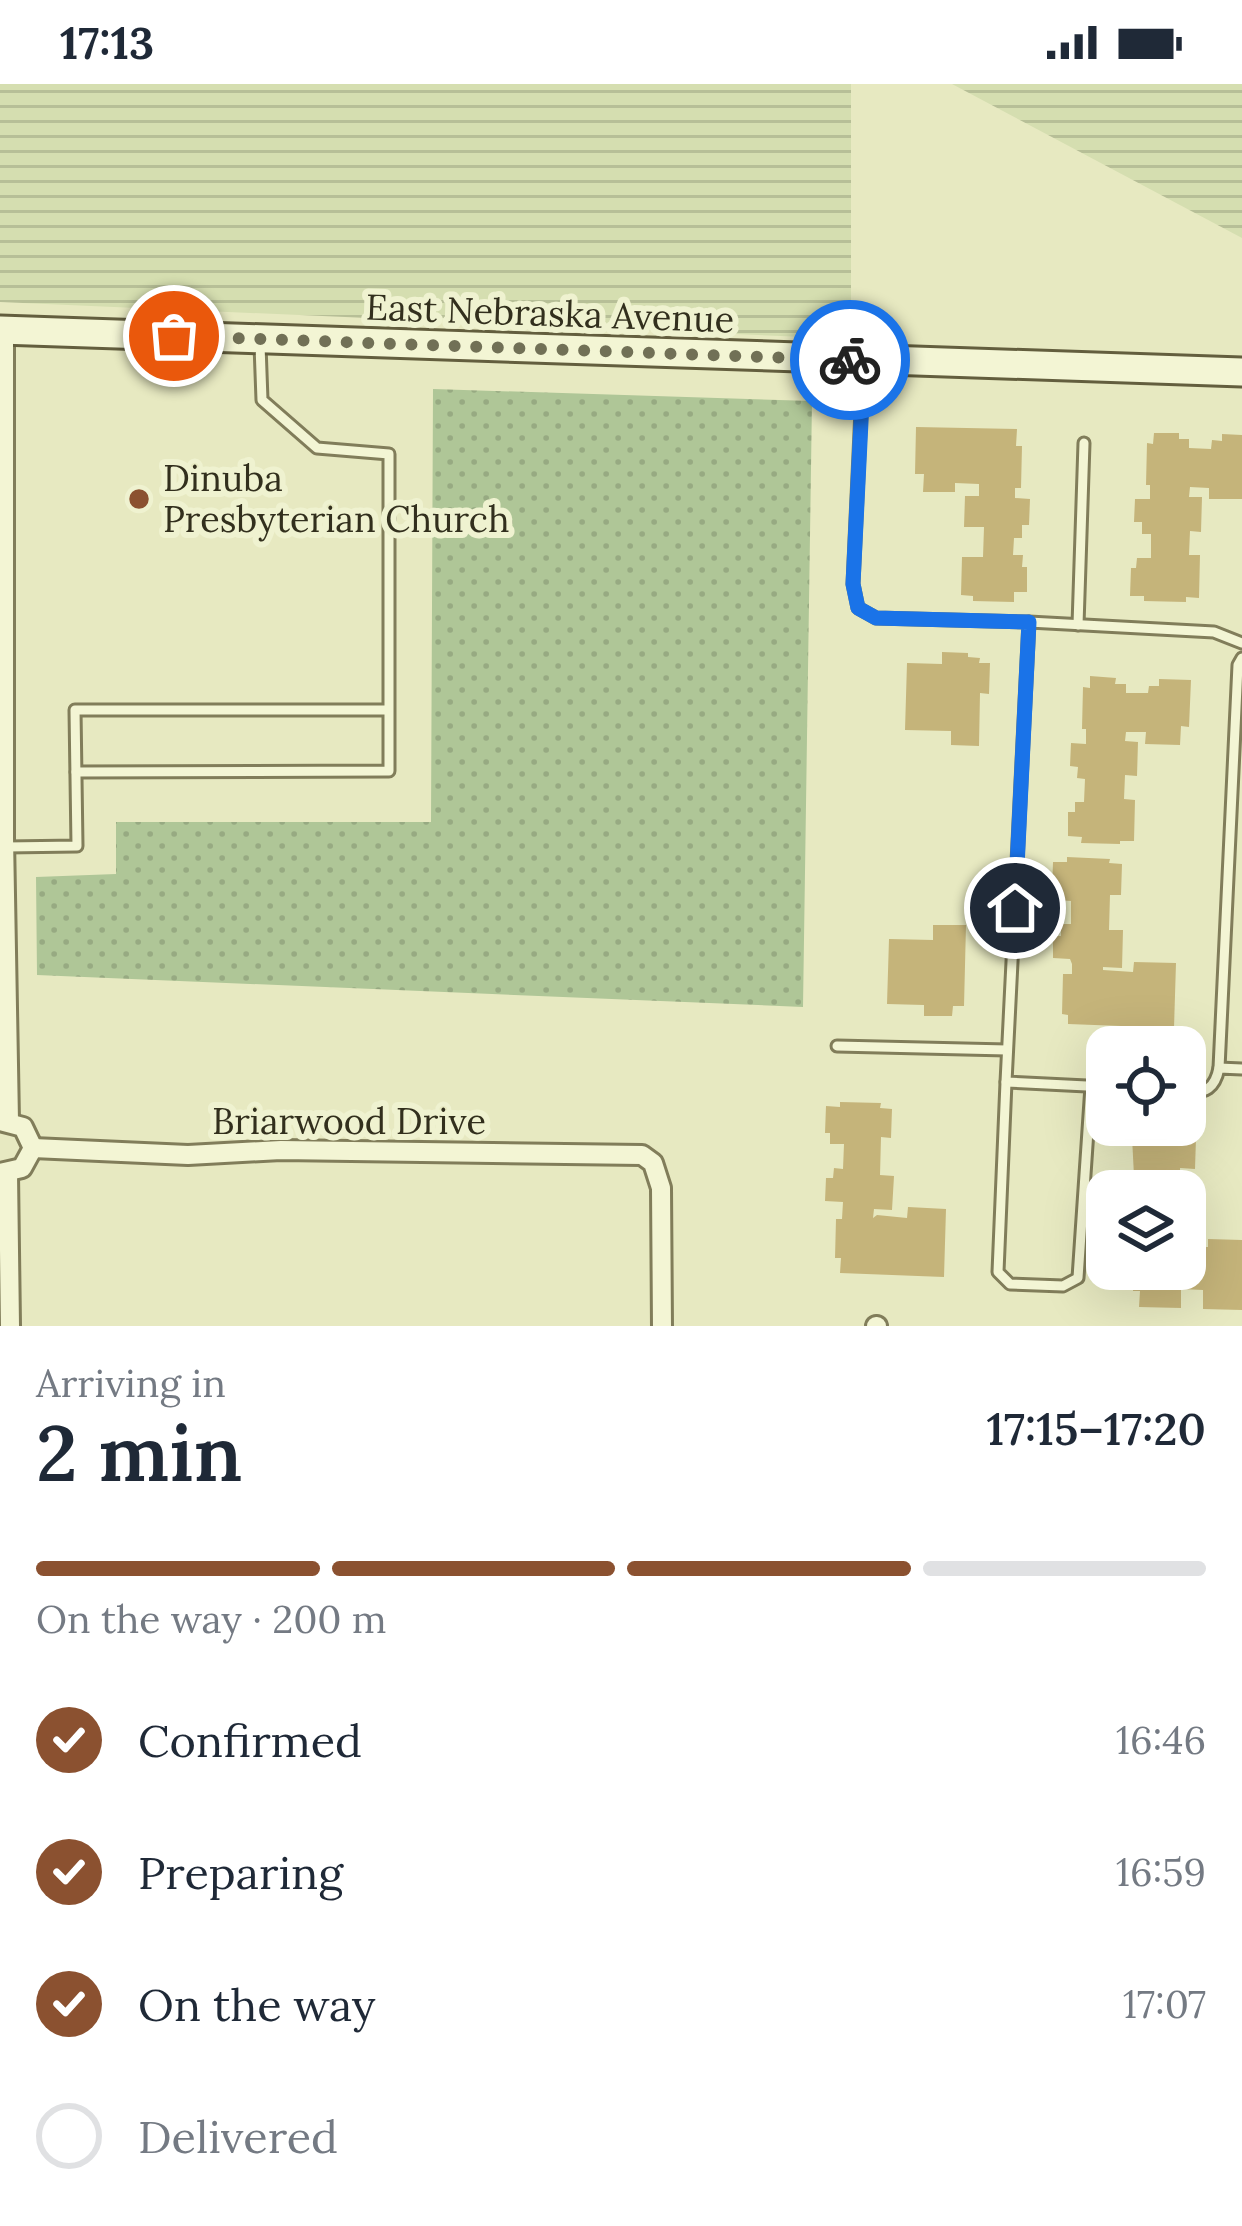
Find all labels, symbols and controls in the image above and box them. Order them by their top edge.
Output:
text: 17:13 [60,14,154,71]
street label: East Nebraska Avenue [365,284,735,342]
pin [123,285,225,387]
courier [790,300,910,420]
icon: bag [141,303,207,369]
icon: bike [817,327,883,393]
place label: Dinuba Presbyterian Church [163,455,510,542]
marker: Dinuba Presbyterian Church [126,486,152,512]
pin [964,857,1066,959]
icon: home [982,875,1048,941]
map controls [1086,1026,1206,1290]
button: locate [1086,1026,1206,1146]
street label: Briarwood Drive [212,1098,486,1144]
button: layers [1086,1170,1206,1290]
text: Arriving in [36,1358,226,1408]
text: 17:15–17:20 [986,1400,1206,1457]
text: 2 min [36,1403,243,1502]
text: On the way · 200 m [36,1594,387,1644]
icon: check [36,1707,102,1773]
text: Confirmed [138,1712,362,1769]
text: 16:46 [1116,1715,1206,1765]
icon: check [36,1839,102,1905]
text: Preparing [138,1844,343,1901]
text: 16:59 [1116,1847,1206,1897]
icon: check [36,1971,102,2037]
text: On the way [138,1976,376,2033]
text: 17:07 [1123,1979,1206,2029]
text: Delivered [138,2108,338,2165]

